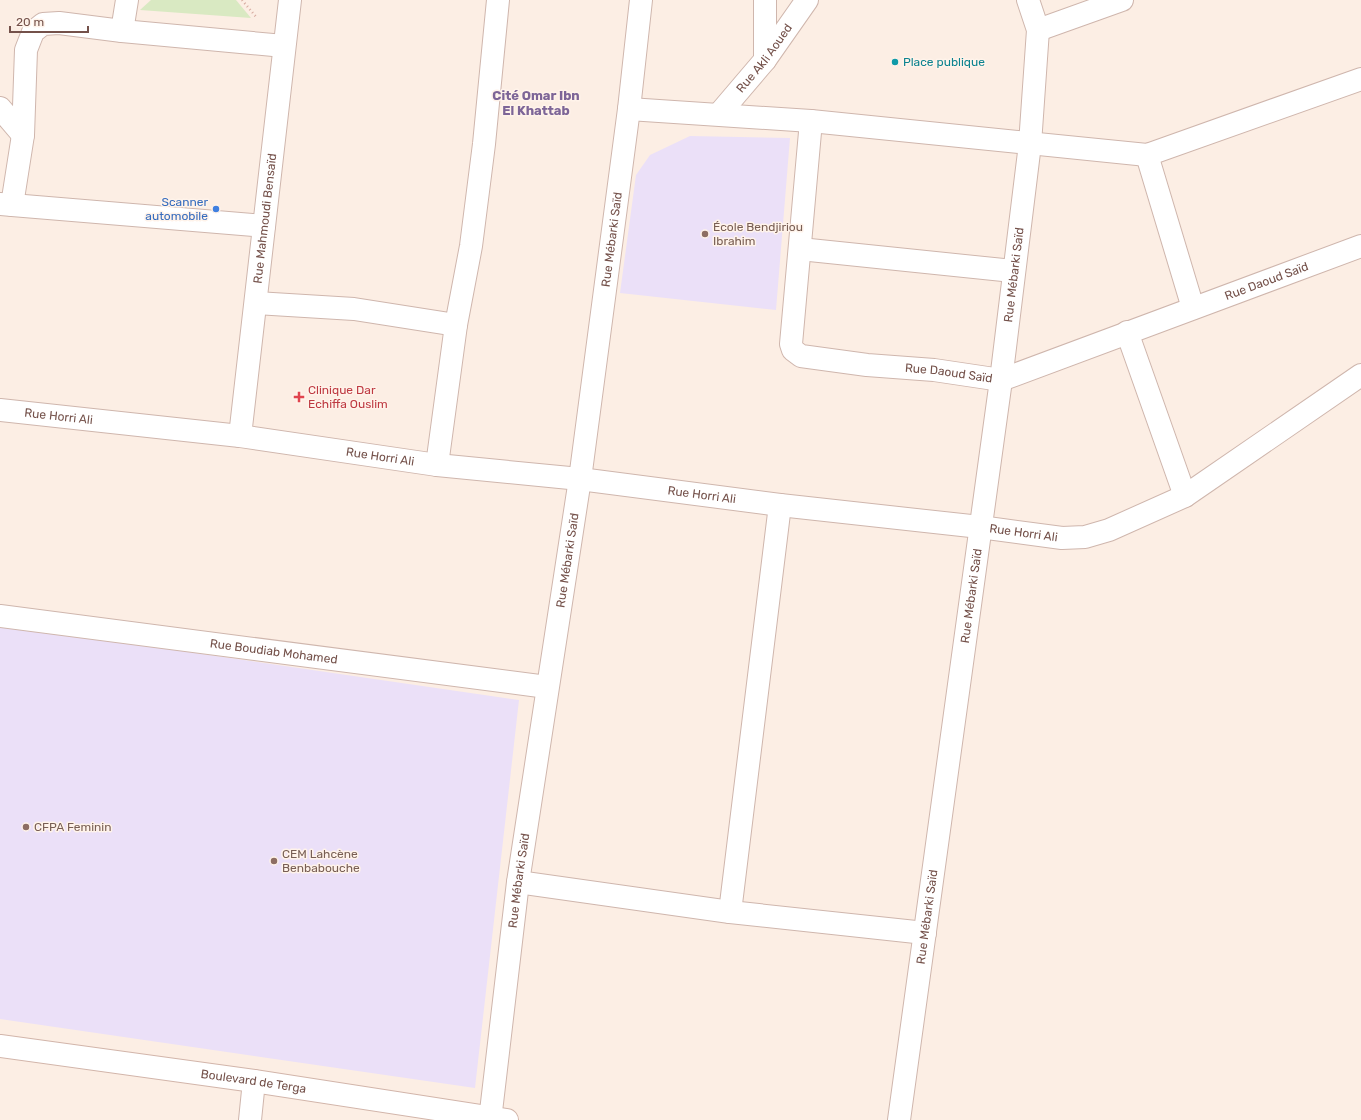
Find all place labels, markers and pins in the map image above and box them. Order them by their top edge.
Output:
place label: Place publique [903,55,985,69]
marker: Place publique [890,57,900,67]
place label: Scanner automobile [145,195,208,223]
marker: Scanner automobile [211,204,221,214]
place label: École Bendjiriou Ibrahim [713,220,803,248]
marker: École Bendjiriou Ibrahim [700,229,710,239]
place label: Clinique Dar Echiffa Ouslim [308,383,388,411]
marker: Clinique Dar Echiffa Ouslim [293,391,305,403]
place label: CFPA Feminin [34,820,112,834]
marker: CFPA Feminin [21,822,31,832]
place label: CEM Lahcène Benbabouche [282,847,360,875]
marker: CEM Lahcène Benbabouche [269,856,279,866]

